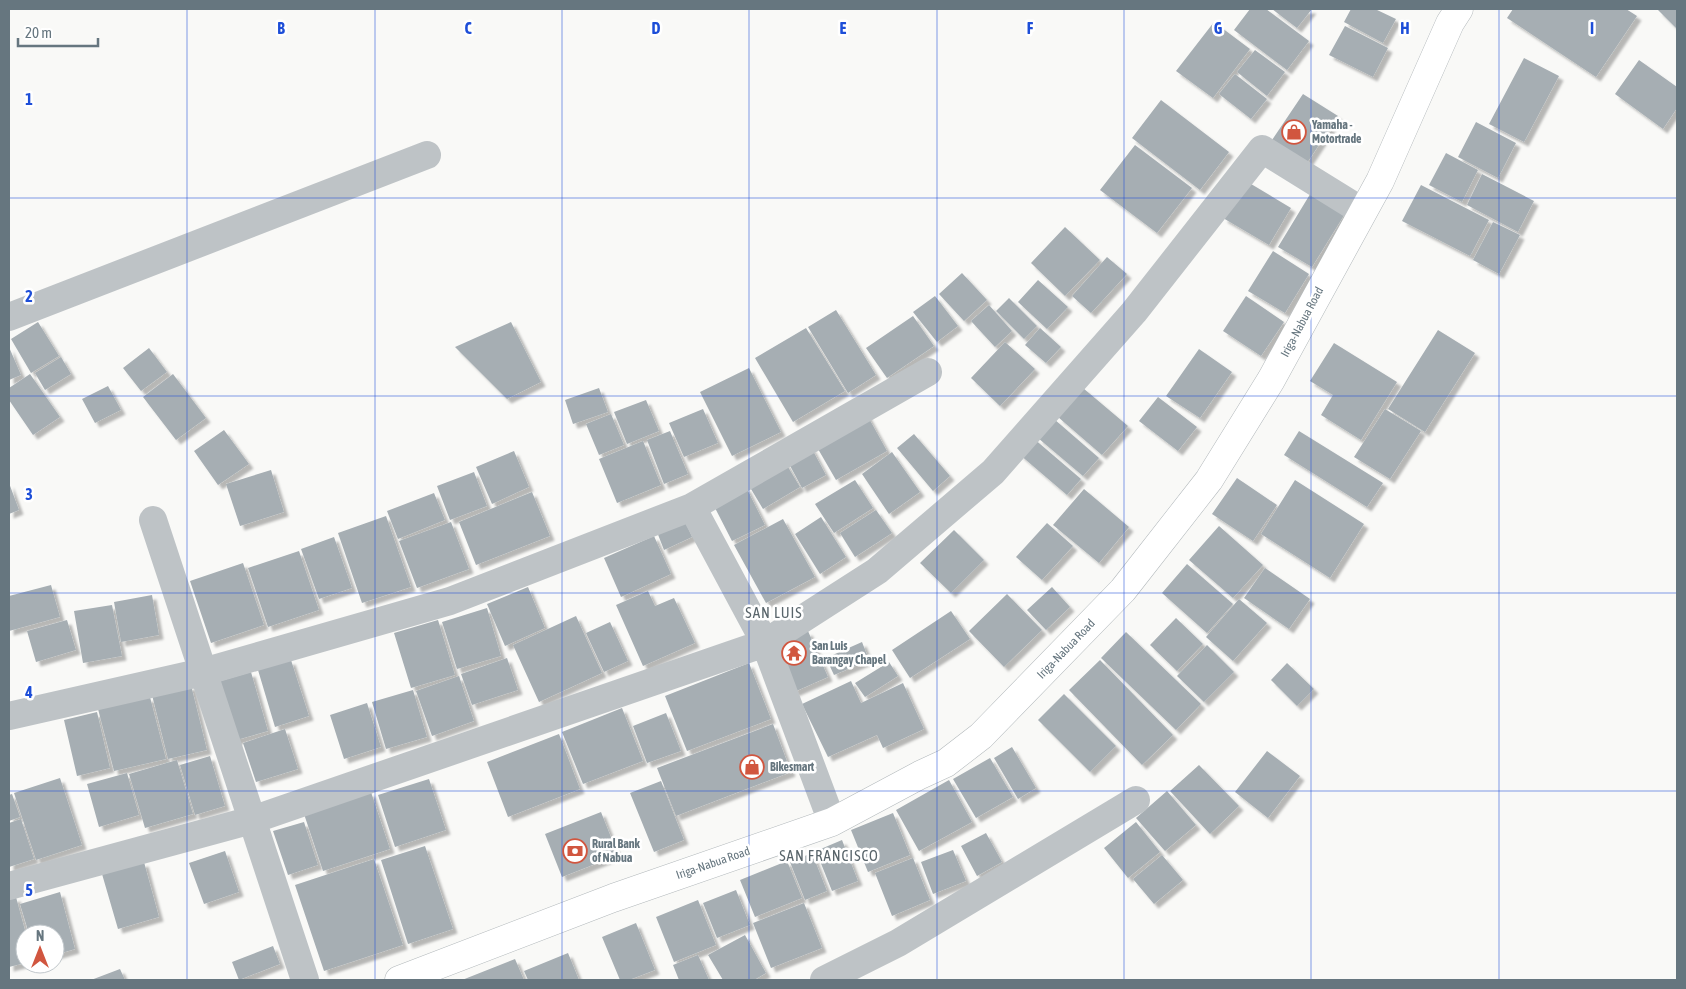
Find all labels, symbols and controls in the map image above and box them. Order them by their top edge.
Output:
scale bar [18,15,98,47]
text: B [277,19,285,37]
text: C [464,19,472,37]
text: D [652,19,661,37]
text: E [840,19,847,37]
text: F [1027,19,1034,37]
text: G [1214,19,1223,37]
text: H [1400,19,1410,37]
text: I [1590,19,1594,37]
text: 20 m [25,24,52,41]
text: 1 [25,90,33,108]
place label: Yamaha - Motortrade [1311,118,1362,146]
shop icon: Yamaha - Motortrade [1281,119,1307,145]
street label: Iriga-Nabua Road [1278,285,1326,359]
text: 2 [25,287,33,305]
text: 3 [25,485,33,503]
district label: SAN LUIS [745,604,803,621]
street label: Iriga-Nabua Road [1034,616,1098,682]
place label: San Luis Barangay Chapel [812,639,887,667]
temple icon: San Luis Barangay Chapel [781,640,807,666]
text: 4 [24,683,33,701]
shop icon: Bikesmart [739,754,765,780]
place label: Bikesmart [770,760,815,774]
place label: Rural Bank of Nabua [592,837,641,865]
bank icon: Rural Bank of Nabua [562,838,588,864]
street label: Iriga-Nabua Road [674,844,752,882]
district label: SAN FRANCISCO [779,847,879,864]
text: 5 [25,881,33,899]
north arrow [15,924,65,974]
text: N [36,928,44,944]

